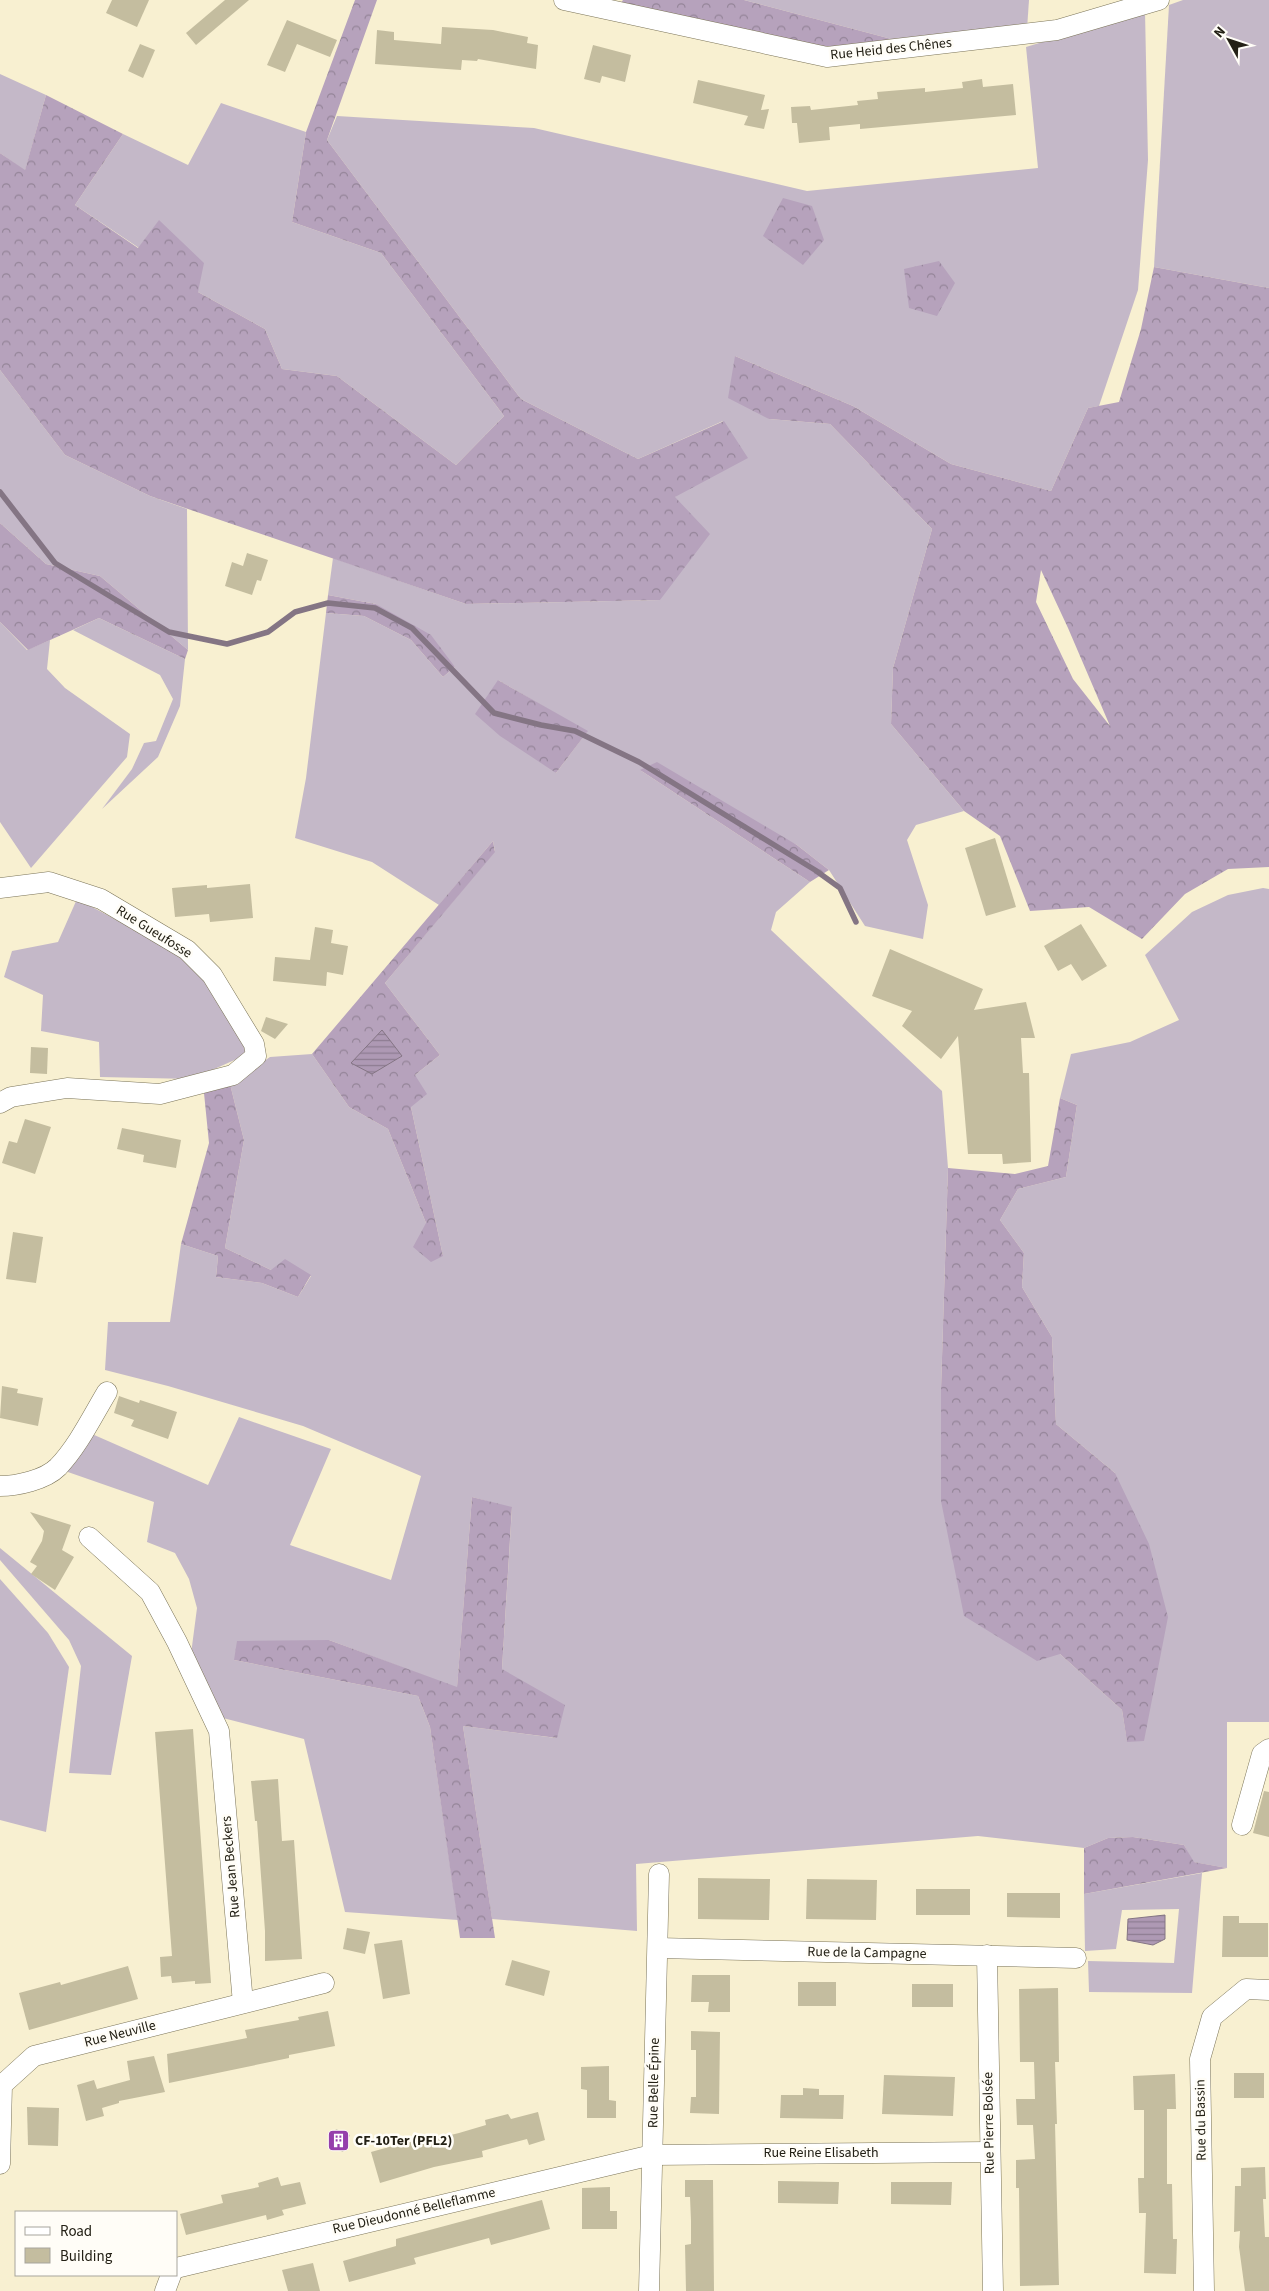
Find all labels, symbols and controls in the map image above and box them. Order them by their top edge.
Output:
north arrow [1204,15,1254,65]
text: N [1209,22,1230,42]
street label: Rue Heid des Chênes [829,33,953,65]
street label: Rue Gueufosse [112,901,196,963]
street label: Rue Jean Beckers [217,1815,245,1919]
street label: Rue de la Campagne [807,1942,927,1964]
street label: Rue Neuville [82,2015,158,2053]
street label: Rue Belle Épine [643,2037,665,2128]
street label: Rue Pierre Bolsée [978,2072,1000,2174]
street label: Rue du Bassin [1190,2079,1212,2161]
building icon: CF-10Ter (PFL2) [327,2129,351,2153]
place label: CF-10Ter (PFL2) [355,2131,452,2151]
street label: Rue Reine Elisabeth [763,2143,879,2163]
street label: Rue Dieudonné Belleflamme [331,2183,497,2239]
legend [15,2211,178,2276]
text: Road [60,2221,92,2242]
text: Building [60,2246,113,2267]

